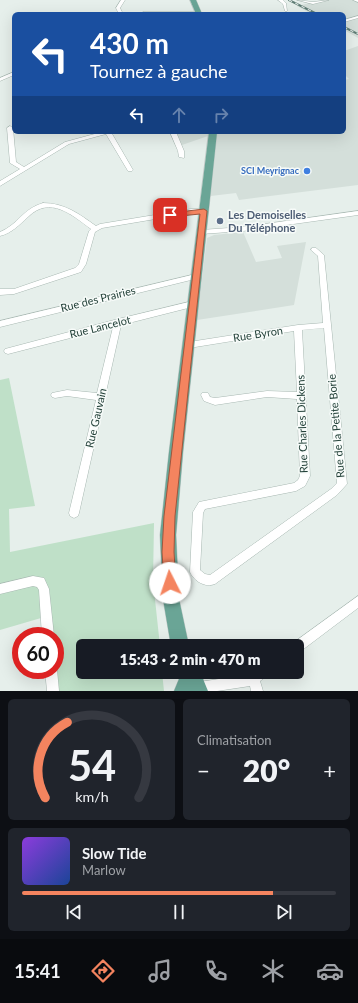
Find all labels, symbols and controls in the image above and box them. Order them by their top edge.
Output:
text: 430 m [90,26,169,60]
icon: left [24,28,76,80]
text: Tournez à gauche [90,60,228,82]
icon: left [126,104,148,126]
icon: ahead [168,104,190,126]
icon: right [210,104,232,126]
place label: SCI Meyrignac [241,165,300,176]
marker: SCI Meyrignac [302,166,312,176]
pin [153,198,187,232]
icon: arrive [159,204,181,226]
place label: Les Demoiselles Du Téléphone [228,208,306,234]
marker: Les Demoiselles Du Téléphone [215,216,225,226]
street label: Rue des Prairies [59,283,137,314]
street label: Rue Lancelot [68,313,132,340]
street label: Rue Byron [232,323,284,344]
street label: Rue de la Petite Borie [324,373,347,479]
street label: Rue Charles Dickens [293,374,310,473]
street label: Rue Gauvain [82,387,109,449]
position arrow [149,562,191,604]
speed limit sign: 60 [12,627,64,679]
text: 15:43 · 2 min · 470 m [119,650,261,668]
text: Climatisation [197,732,272,748]
text: 54 [67,739,116,789]
text: 20° [243,752,290,788]
text: − [197,757,210,784]
text: + [323,757,336,784]
text: km/h [75,787,108,804]
text: Slow Tide [82,844,147,862]
text: Marlow [82,862,126,878]
icon: previous [63,901,85,923]
icon: pause [168,901,190,923]
icon: next [273,901,295,923]
icon: directions [89,957,117,985]
icon: music [146,957,174,985]
icon: phone [202,957,230,985]
icon: climate [259,957,287,985]
icon: car [316,957,344,985]
text: 15:41 [14,960,61,982]

